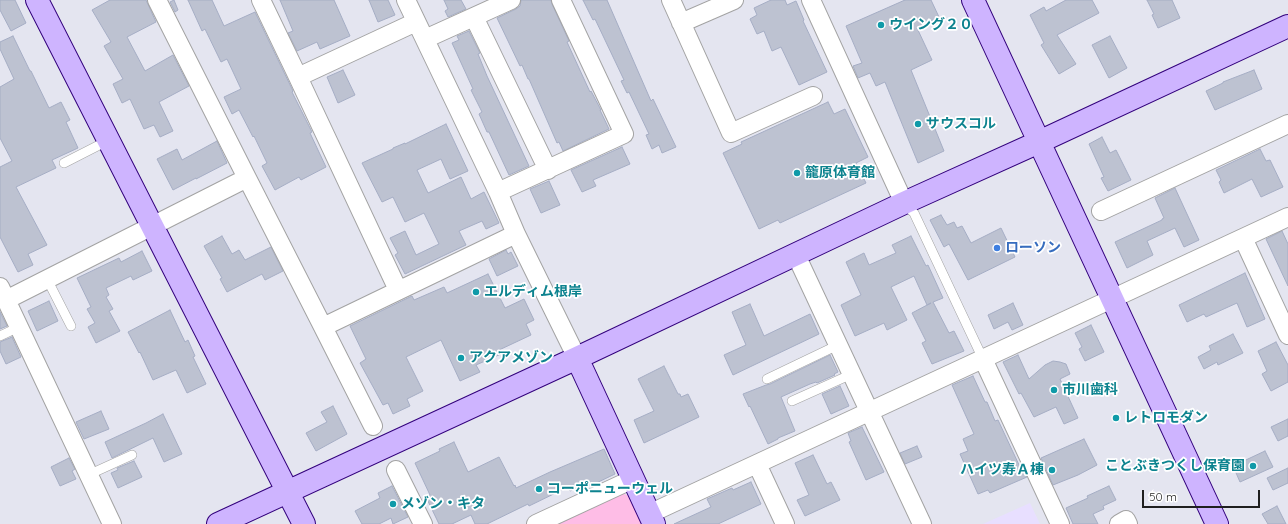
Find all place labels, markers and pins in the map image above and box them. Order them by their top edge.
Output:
place label: ウイング２０ [889,17,973,33]
marker: ウイング２０ [876,20,886,30]
place label: サウスコル [926,116,996,132]
marker: サウスコル [913,119,923,129]
place label: 籠原体育館 [805,165,875,181]
marker: 籠原体育館 [792,168,802,178]
place label: ローソン [1005,240,1061,256]
marker: ローソン [992,243,1002,253]
place label: エルディム根岸 [484,284,582,300]
marker: エルディム根岸 [471,287,481,297]
place label: アクアメゾン [469,350,553,366]
marker: アクアメゾン [456,353,466,363]
place label: 市川歯科 [1062,382,1118,398]
marker: 市川歯科 [1049,385,1059,395]
place label: レトロモダン [1124,410,1208,426]
marker: レトロモダン [1111,413,1121,423]
place label: ことぶきつくし保育園 [1105,458,1245,474]
marker: ことぶきつくし保育園 [1248,461,1258,471]
place label: ハイツ寿Ａ棟 [960,462,1044,478]
marker: ハイツ寿Ａ棟 [1047,465,1057,475]
place label: コーポニューウェル [547,481,673,497]
marker: コーポニューウェル [534,484,544,494]
place label: メゾン・キタ [401,496,485,512]
marker: メゾン・キタ [388,499,398,509]

